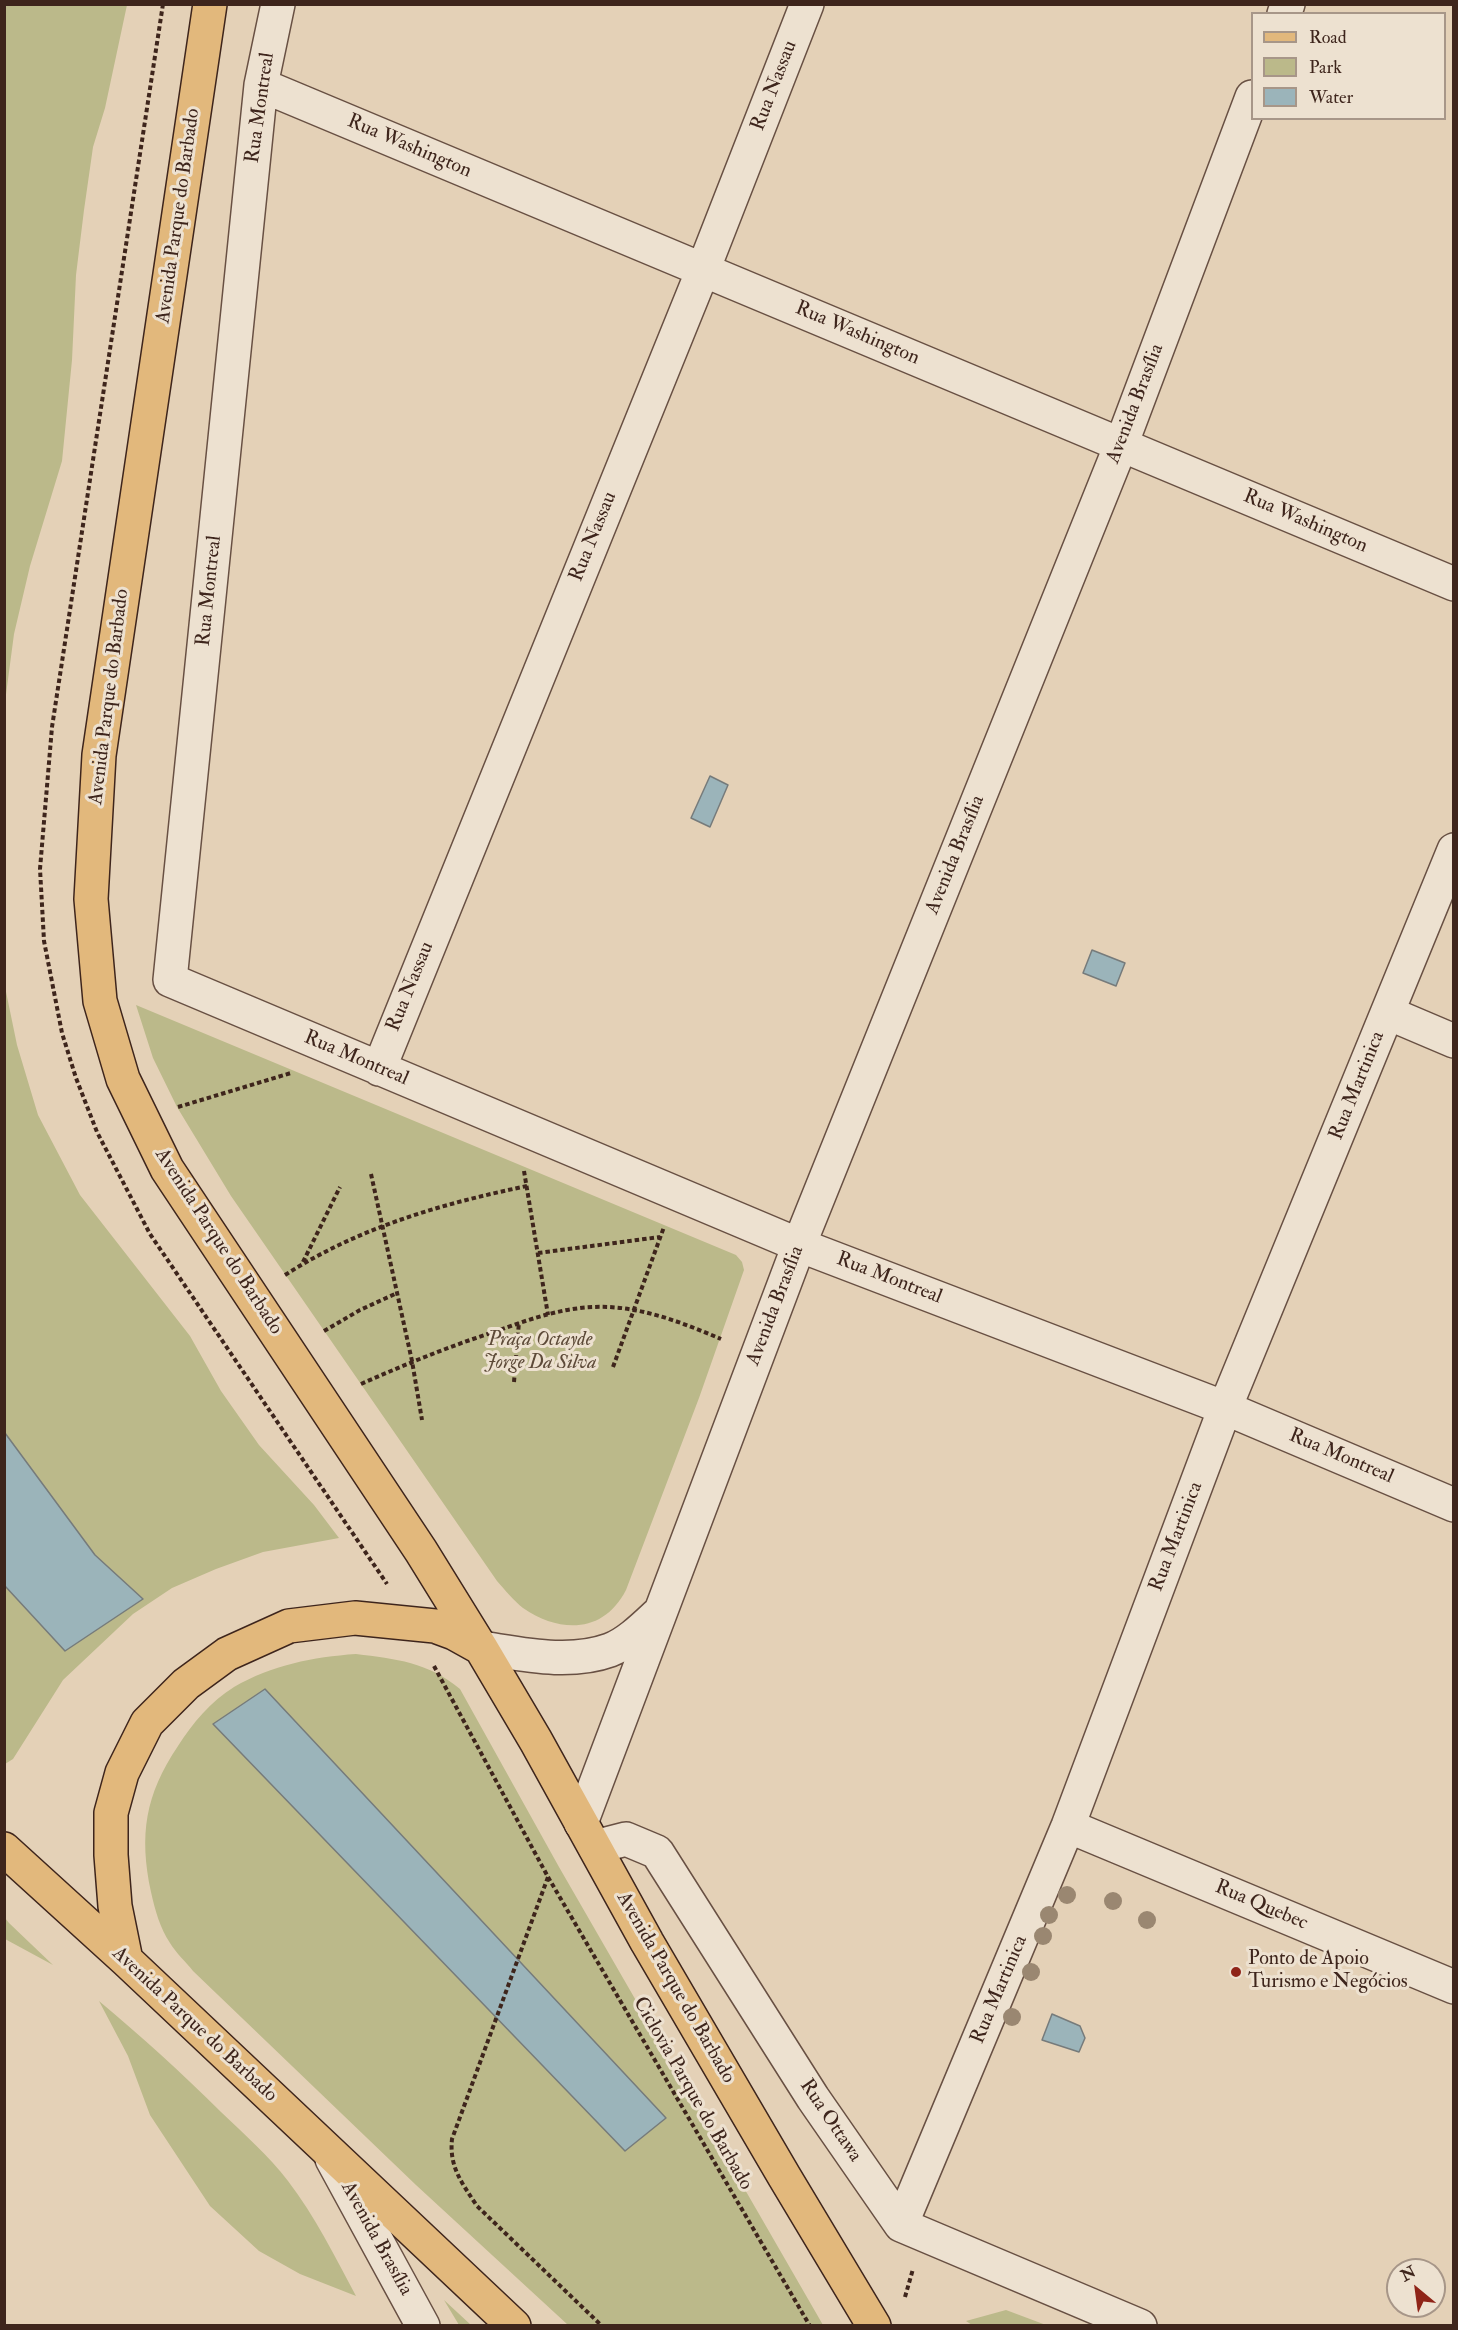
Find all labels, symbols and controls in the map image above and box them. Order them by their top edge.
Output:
legend [1251,12,1446,120]
text: Road [1309,26,1347,49]
street label: Rua Nassau [747,37,803,135]
street label: Rua Montreal [241,51,281,165]
text: Park [1309,56,1342,79]
text: Water [1309,86,1353,109]
street label: Avenida Parque do Barbado [152,107,206,325]
street label: Rua Washington [343,110,475,184]
street label: Rua Washington [791,297,923,371]
street label: Avenida Brasília [1102,341,1170,467]
street label: Rua Washington [1239,485,1371,559]
street label: Rua Nassau [565,489,623,585]
street label: Rua Montreal [192,534,228,648]
street label: Avenida Parque do Barbado [85,588,135,806]
street label: Avenida Brasília [921,792,991,918]
street label: Rua Nassau [382,939,440,1035]
street label: Rua Montreal [300,1026,412,1092]
street label: Rua Martinica [1325,1028,1391,1144]
street label: Avenida Parque do Barbado [149,1144,287,1340]
street label: Avenida Brasília [742,1243,810,1369]
street label: Rua Montreal [833,1248,945,1310]
park label: Praça Octayde Jorge Da Silva [483,1329,597,1376]
street label: Rua Montreal [1285,1424,1397,1490]
street label: Rua Martinica [1145,1479,1209,1595]
street label: Rua Quebec [1211,1876,1311,1936]
street label: Avenida Parque do Barbado [610,1888,740,2088]
street label: Rua Martinica [966,1932,1034,2048]
street label: Avenida Parque do Barbado [106,1942,282,2108]
place label: Ponto de Apoio Turismo e Negócios [1248,1948,1408,1995]
marker: Ponto de Apoio Turismo e Negócios [1229,1965,1243,1979]
street label: Ciclovia Parque do Barbado [627,1993,757,2195]
street label: Rua Ottawa [794,2075,866,2167]
street label: Avenida Brasília [335,2178,417,2300]
north arrow [1386,2258,1446,2318]
text: N [1397,2262,1419,2286]

